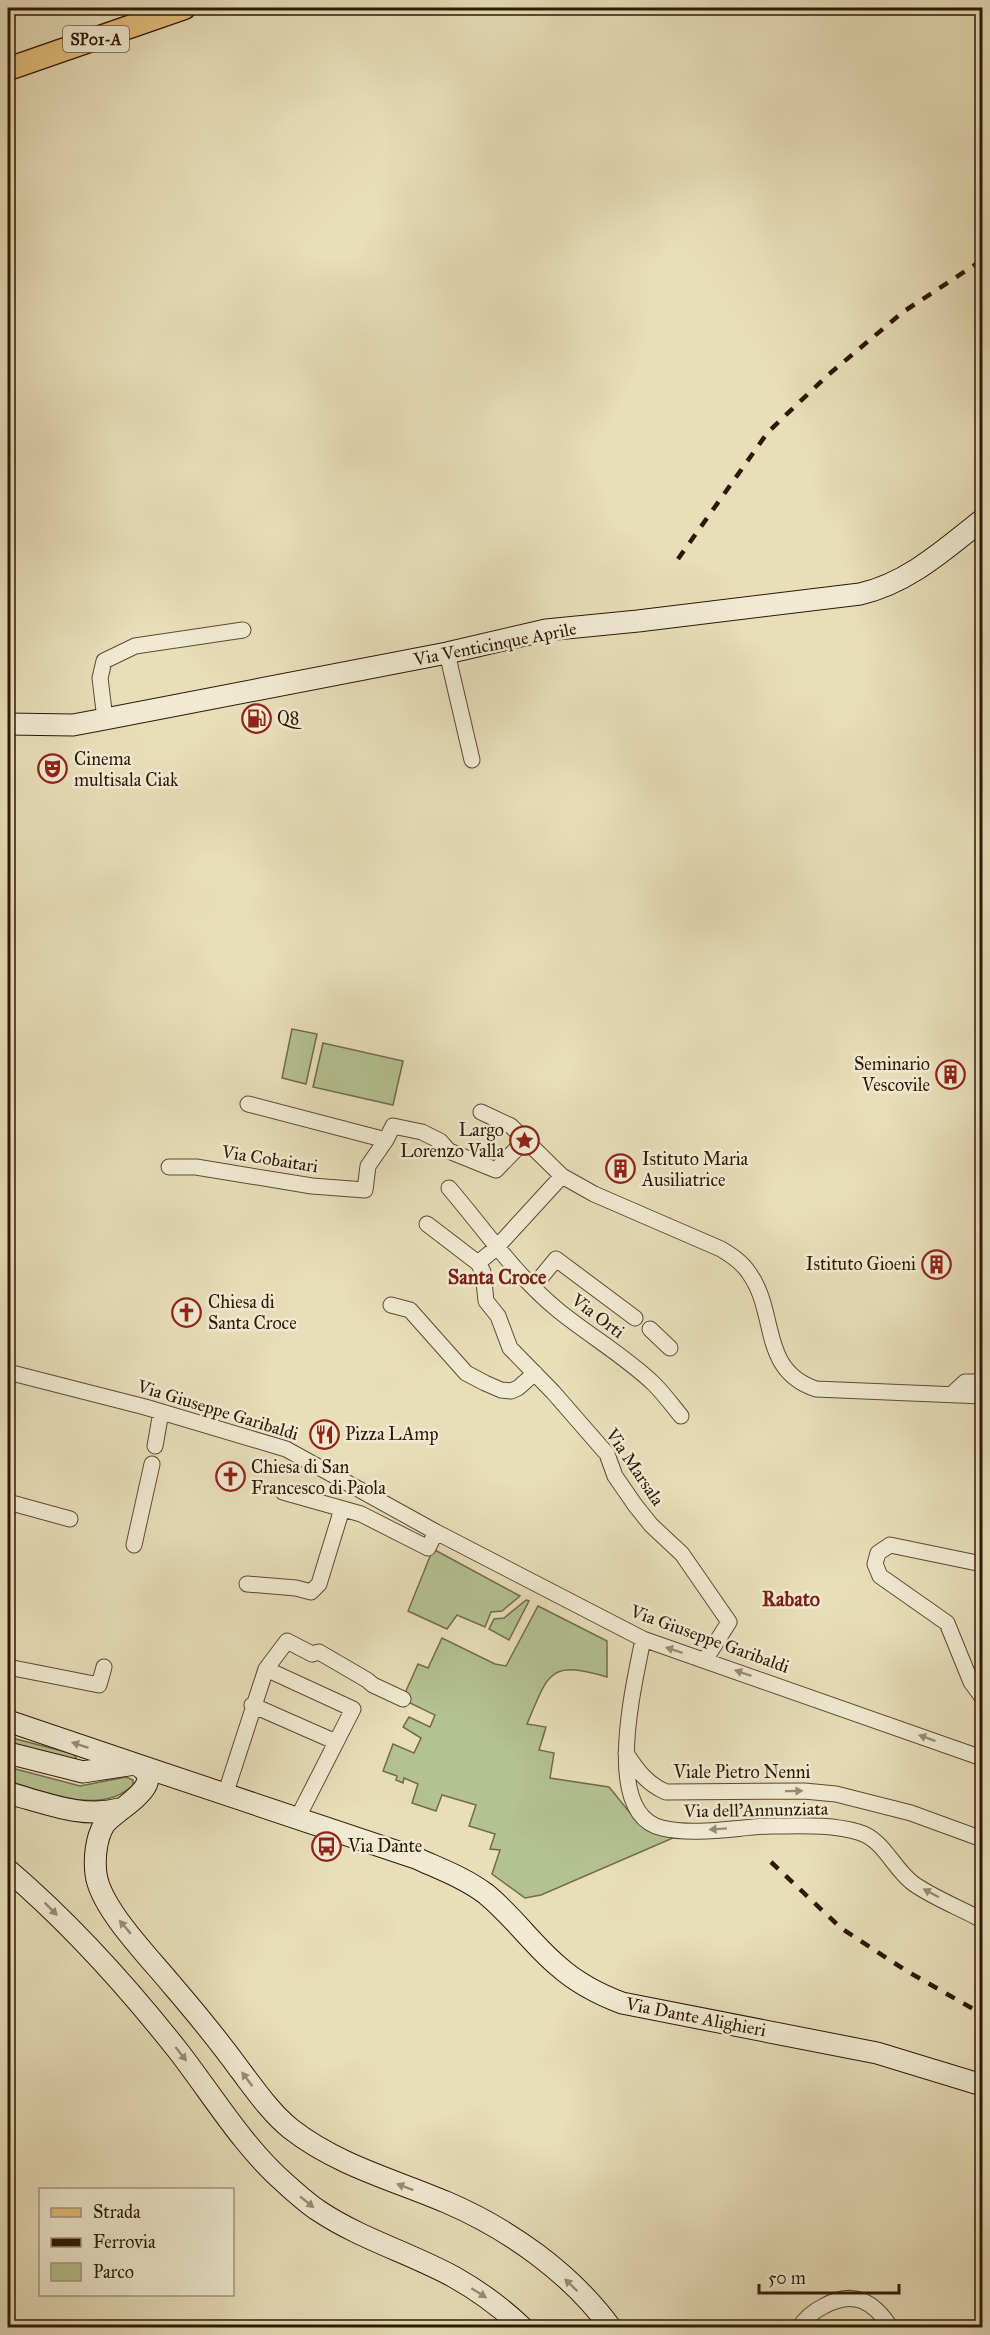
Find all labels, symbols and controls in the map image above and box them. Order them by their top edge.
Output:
road number: SP01-A [63,26,129,52]
street label: Via Venticinque Aprile [411,617,578,672]
fuel station icon: Q8 [240,702,272,734]
place label: Q8 [277,707,302,729]
place label: Cinema multisala Ciak [74,748,179,791]
theatre icon: Cinema multisala Ciak [37,753,69,785]
place label: Seminario Vescovile [854,1053,930,1096]
building icon: Seminario Vescovile [935,1058,967,1090]
place label: Largo Lorenzo Valla [400,1119,504,1162]
place icon: Largo Lorenzo Valla [509,1124,541,1156]
street label: Via Cobaitari [219,1140,320,1177]
place label: Istituto Maria Ausiliatrice [641,1148,749,1191]
building icon: Istituto Maria Ausiliatrice [605,1153,637,1185]
building icon: Istituto Gioeni [921,1248,953,1280]
place label: Istituto Gioeni [806,1253,916,1275]
district label: Santa Croce [448,1265,547,1289]
street label: Via Orti [566,1288,629,1343]
place label: Chiesa di Santa Croce [208,1291,297,1334]
church icon: Chiesa di Santa Croce [171,1296,203,1328]
street label: Via Giuseppe Garibaldi [134,1375,301,1445]
restaurant icon: Pizza LAmp [308,1418,340,1450]
place label: Pizza LAmp [345,1423,438,1445]
street label: Via Marsala [601,1423,669,1510]
place label: Chiesa di San Francesco di Paola [251,1456,386,1499]
church icon: Chiesa di San Francesco di Paola [214,1461,246,1493]
district label: Rabato [762,1587,820,1611]
street label: Via Giuseppe Garibaldi [627,1600,793,1678]
one-way arrow [665,1644,683,1654]
one-way arrow [734,1668,752,1678]
one-way arrow [918,1732,936,1742]
one-way arrow [71,1740,89,1750]
street label: Viale Pietro Nenni [673,1761,811,1783]
one-way arrow [784,1786,803,1796]
street label: Via dell'Annunziata [683,1798,829,1822]
one-way arrow [708,1824,727,1833]
bus stop icon: Via Dante [311,1830,343,1862]
place label: Via Dante [347,1835,422,1857]
one-way arrow [922,1888,939,1898]
one-way arrow [43,1902,57,1916]
one-way arrow [118,1919,131,1935]
street label: Via Dante Alighieri [623,1992,768,2042]
one-way arrow [174,2047,186,2062]
one-way arrow [241,2071,253,2087]
one-way arrow [396,2181,414,2191]
legend [39,2188,234,2296]
one-way arrow [300,2195,315,2207]
text: Strada [93,2201,141,2223]
text: Ferrovia [93,2231,156,2253]
scale bar [759,2257,898,2295]
text: Parco [93,2261,134,2283]
text: 50 m [768,2267,806,2289]
one-way arrow [564,2278,579,2292]
one-way arrow [471,2287,487,2298]

